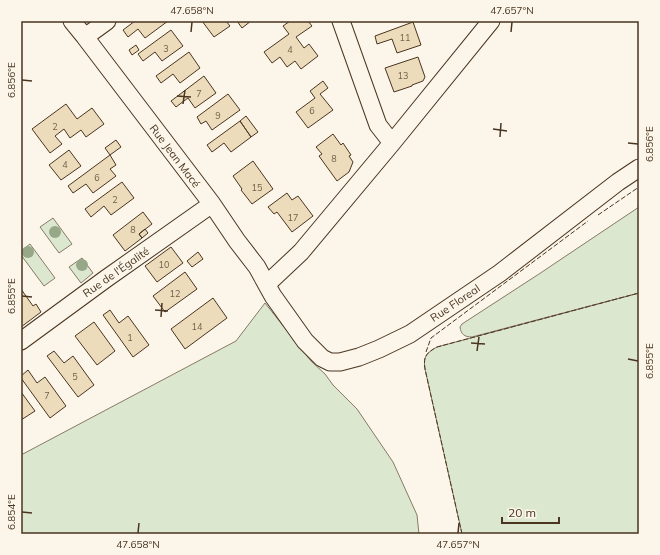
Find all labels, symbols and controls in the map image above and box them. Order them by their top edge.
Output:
text: 47.658°N [170,4,214,17]
text: 47.657°N [490,4,534,17]
house number: 11 [400,32,410,43]
house number: 3 [163,43,169,54]
house number: 4 [287,44,293,55]
text: 6.856°E [5,62,18,98]
house number: 13 [398,70,408,81]
house number: 7 [196,88,202,99]
house number: 6 [309,105,315,116]
house number: 9 [215,110,221,121]
house number: 2 [52,121,58,132]
street label: Rue Jean Macé [147,122,203,190]
text: 6.856°E [643,126,656,162]
house number: 8 [331,153,337,164]
house number: 4 [62,159,68,170]
house number: 6 [94,172,100,183]
house number: 15 [252,182,263,193]
house number: 2 [112,194,118,205]
house number: 17 [288,212,298,223]
house number: 8 [130,224,136,235]
street label: Rue de l'Égalité [80,244,152,300]
house number: 10 [159,259,169,270]
text: 6.855°E [5,278,18,314]
street label: Rue Floreal [427,281,483,325]
house number: 12 [170,288,180,299]
house number: 14 [192,321,203,332]
house number: 1 [127,332,133,343]
text: 6.855°E [643,343,656,379]
house number: 5 [72,371,78,382]
house number: 7 [44,390,50,401]
text: 6.854°E [5,494,18,530]
scale bar [502,499,559,525]
text: 20 m [508,505,536,520]
text: 47.658°N [116,538,160,551]
text: 47.657°N [436,538,480,551]

